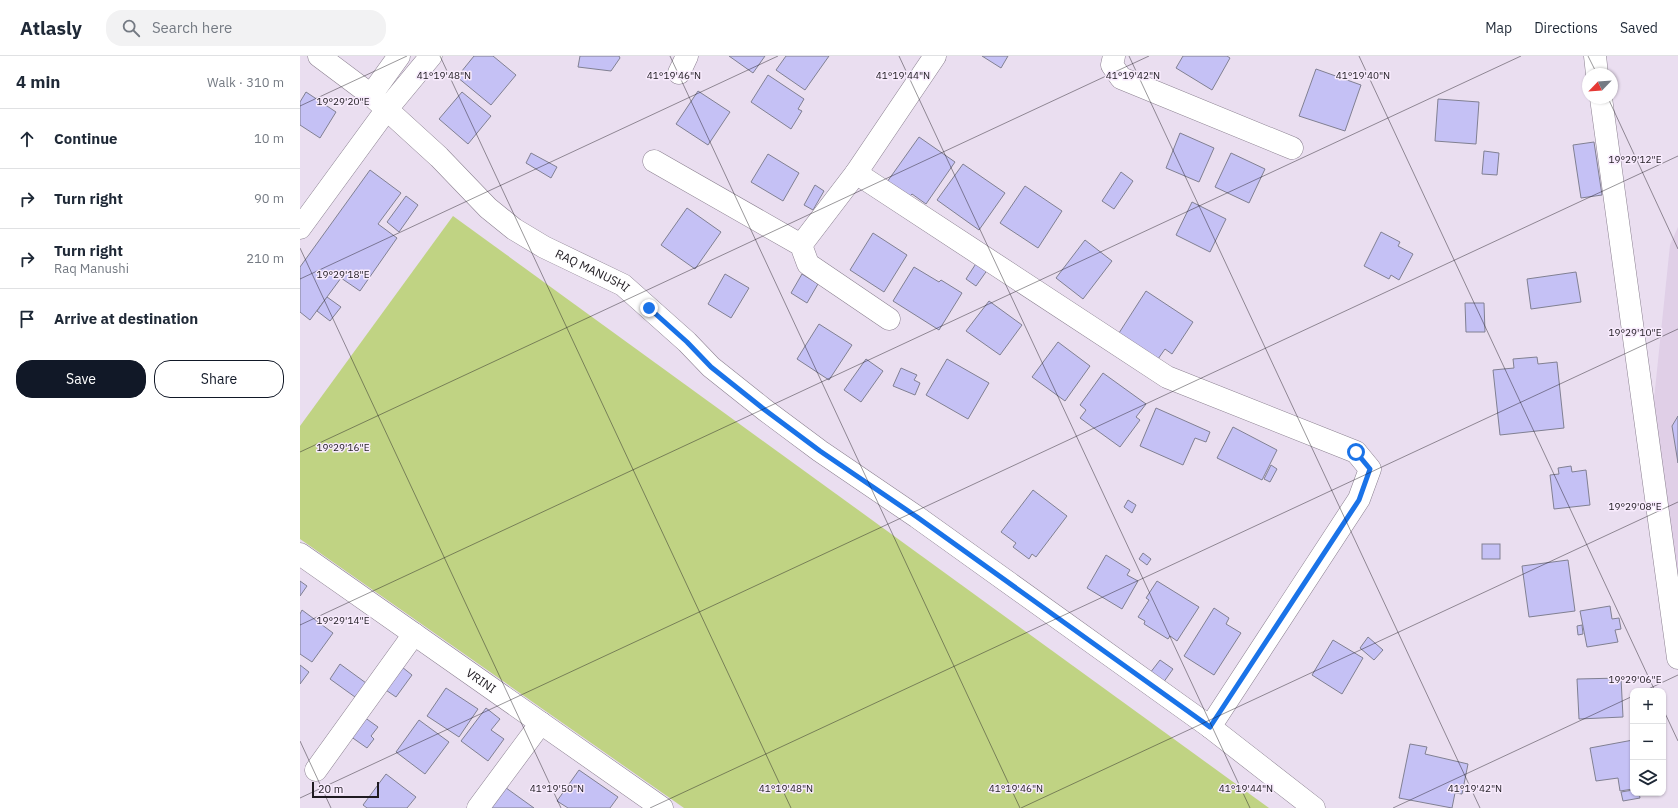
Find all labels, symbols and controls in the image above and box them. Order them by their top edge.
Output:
search box [106,10,386,46]
text: Atlasly [20,16,82,40]
icon: search [120,17,142,39]
text: Search here [152,18,232,37]
text: Map [1485,19,1512,37]
text: Directions [1534,19,1598,37]
text: Saved [1620,19,1658,37]
north arrow [1582,68,1618,104]
text: 41°19'48"N [417,69,471,82]
text: 41°19'46"N [647,69,701,82]
text: 41°19'44"N [876,69,930,82]
text: 41°19'42"N [1106,69,1160,82]
text: 41°19'40"N [1336,69,1390,82]
text: 4 min [16,71,60,93]
text: Walk · 310 m [207,74,284,91]
text: 19°29'20"E [316,95,370,108]
icon: ahead [16,128,38,150]
text: Continue [54,129,118,148]
text: 10 m [254,130,284,147]
text: 19°29'12"E [1608,153,1662,166]
icon: right [16,188,38,210]
text: Turn right [54,189,123,208]
text: 90 m [254,190,284,207]
text: Turn right [54,241,123,260]
street label: RAQ MANUSHI [553,246,633,295]
icon: right [16,248,38,270]
text: 210 m [246,250,284,267]
text: Raq Manushi [54,260,129,277]
text: 19°29'18"E [316,268,370,281]
route end [640,299,658,317]
icon: arrive [16,308,38,330]
text: Arrive at destination [54,309,198,328]
text: 19°29'10"E [1608,326,1662,339]
button: Save [16,360,146,398]
button: Share [154,360,284,398]
text: 19°29'16"E [316,441,370,454]
route start [1347,443,1365,461]
text: 19°29'08"E [1608,500,1662,513]
text: 19°29'14"E [316,614,370,627]
street label: VRINI [463,665,499,696]
text: 19°29'06"E [1608,673,1662,686]
map controls [1630,688,1666,796]
button: + [1630,688,1666,724]
button: − [1630,724,1666,760]
button: layers [1630,760,1666,796]
scale bar [312,780,379,799]
text: 20 m [318,782,343,796]
text: 41°19'50"N [530,782,584,795]
text: 41°19'48"N [759,782,813,795]
text: 41°19'46"N [989,782,1043,795]
text: 41°19'44"N [1219,782,1273,795]
text: 41°19'42"N [1448,782,1502,795]

